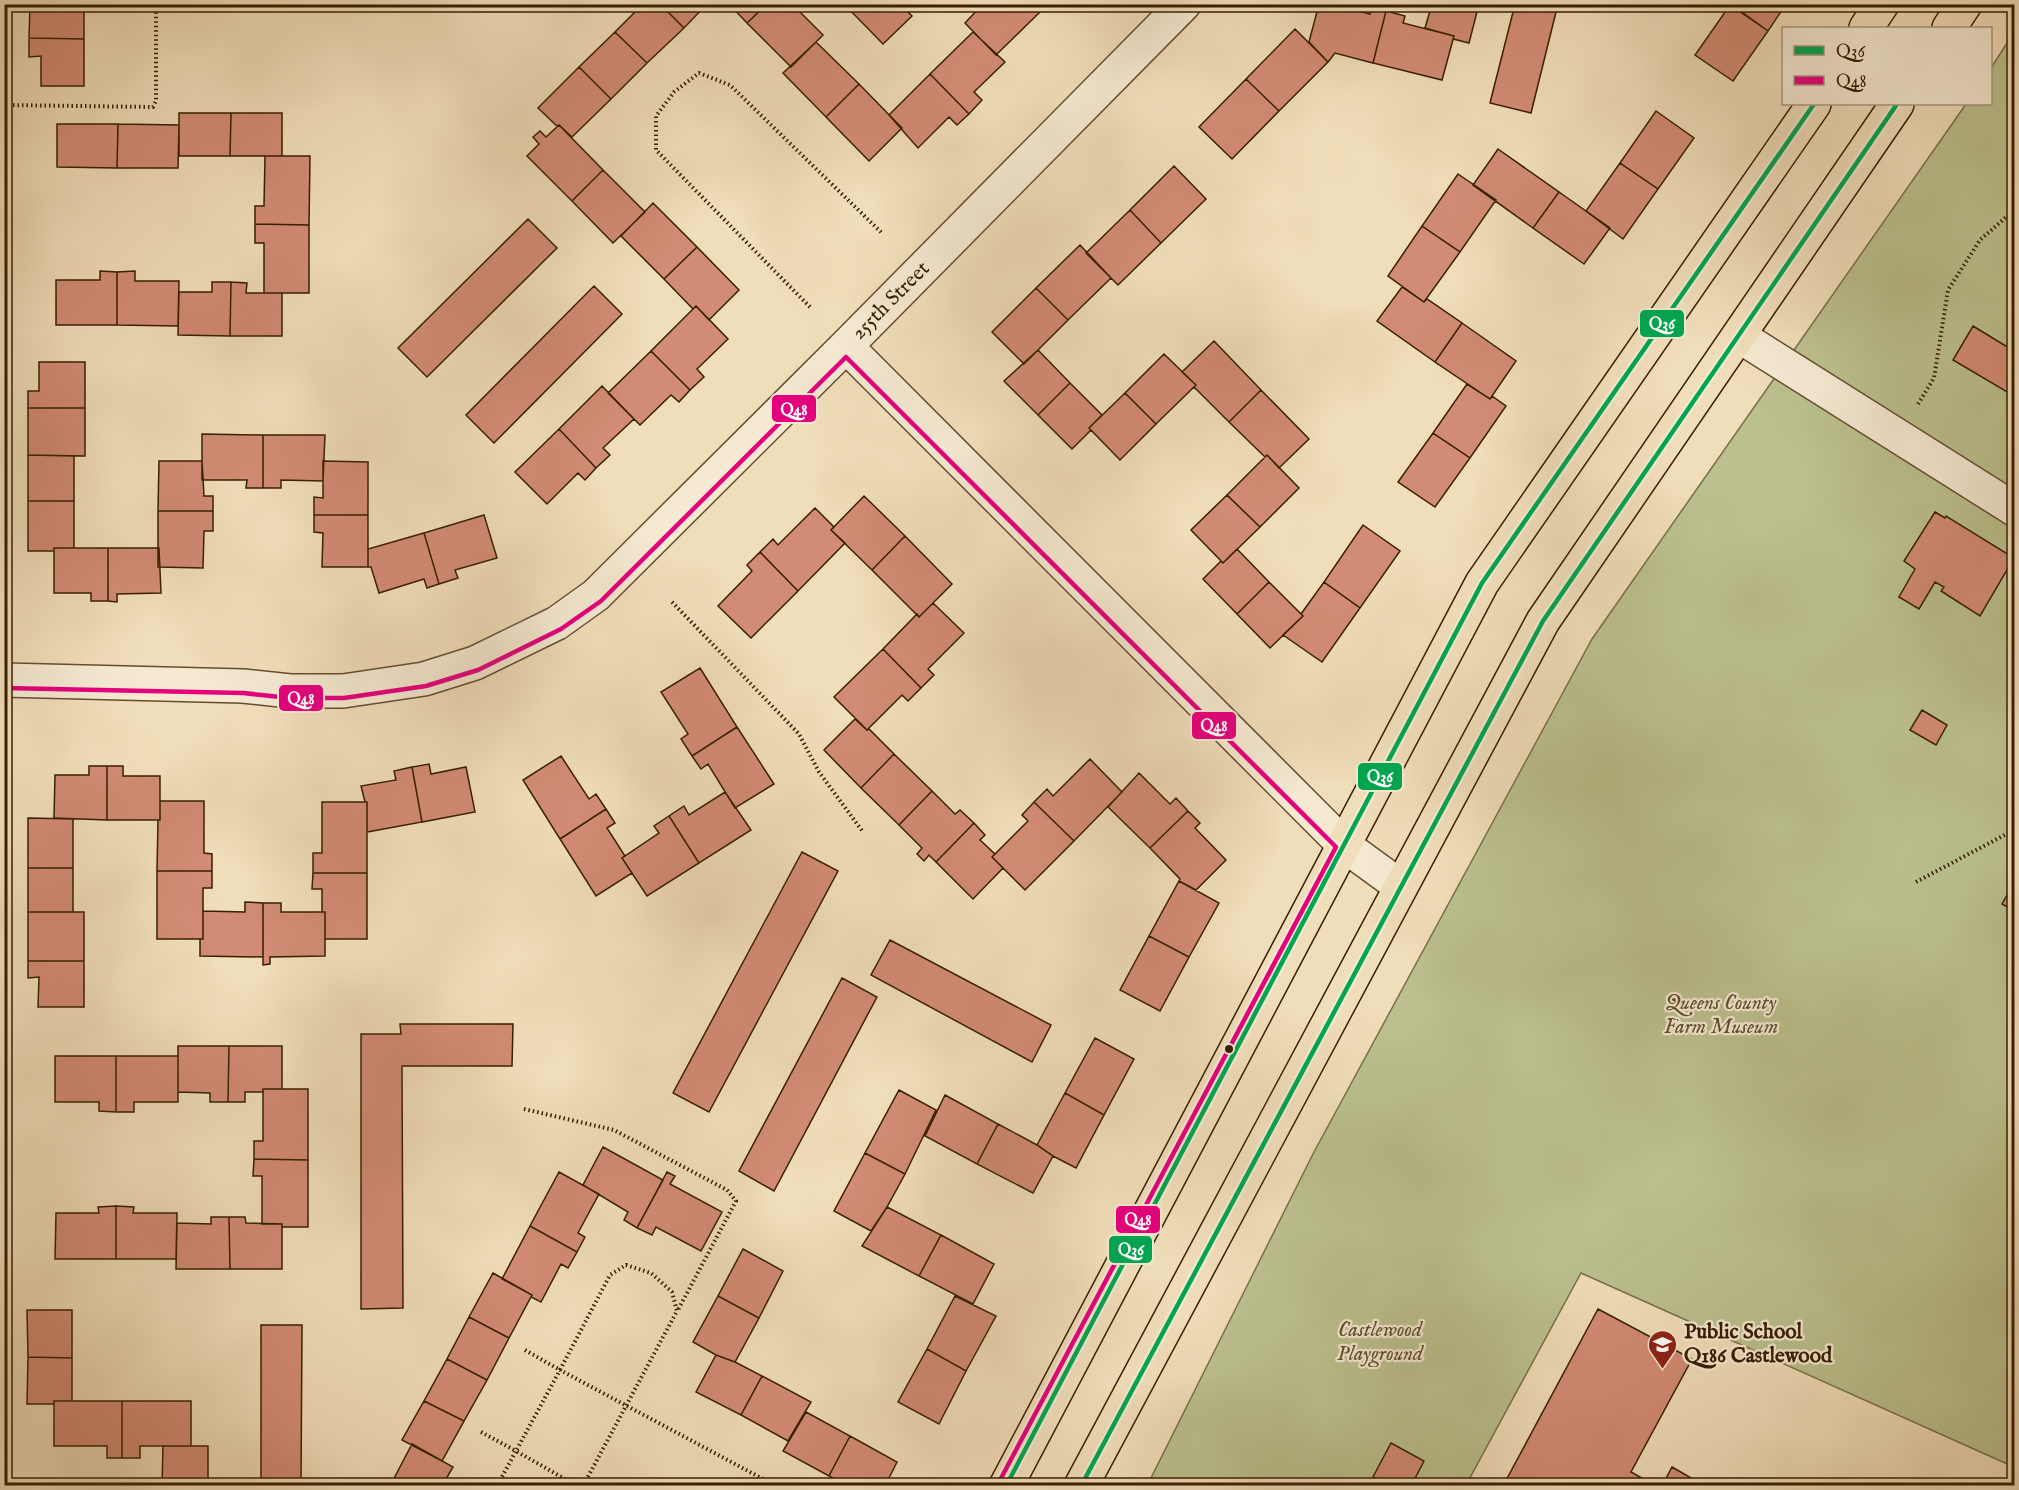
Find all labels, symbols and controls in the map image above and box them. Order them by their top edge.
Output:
legend [1782,27,1992,105]
text: Q36 [1836,41,1865,64]
text: Q48 [1836,71,1867,94]
street label: 255th Street [846,256,936,346]
line badge: Q36 [1639,309,1685,338]
text: Q36 [1649,315,1676,335]
line badge: Q48 [771,394,817,423]
text: Q48 [780,401,808,421]
line badge: Q48 [278,684,324,712]
text: Q48 [287,690,315,710]
line badge: Q48 [1191,711,1237,740]
text: Q48 [1200,717,1228,737]
line badge: Q36 [1357,762,1403,791]
text: Q36 [1367,768,1394,788]
park label: Queens County Farm Museum [1664,990,1778,1041]
unlabelled marker [1223,1043,1235,1055]
line badge: Q48 [1115,1205,1161,1234]
text: Q48 [1124,1211,1152,1231]
line badge: Q36 [1108,1235,1153,1264]
text: Q36 [1118,1241,1145,1261]
park label: Castlewood Playground [1337,1317,1425,1368]
place label: Public School Q186 Castlewood [1684,1319,1833,1370]
school or university icon: Public School Q186 Castlewood [1647,1328,1679,1370]

